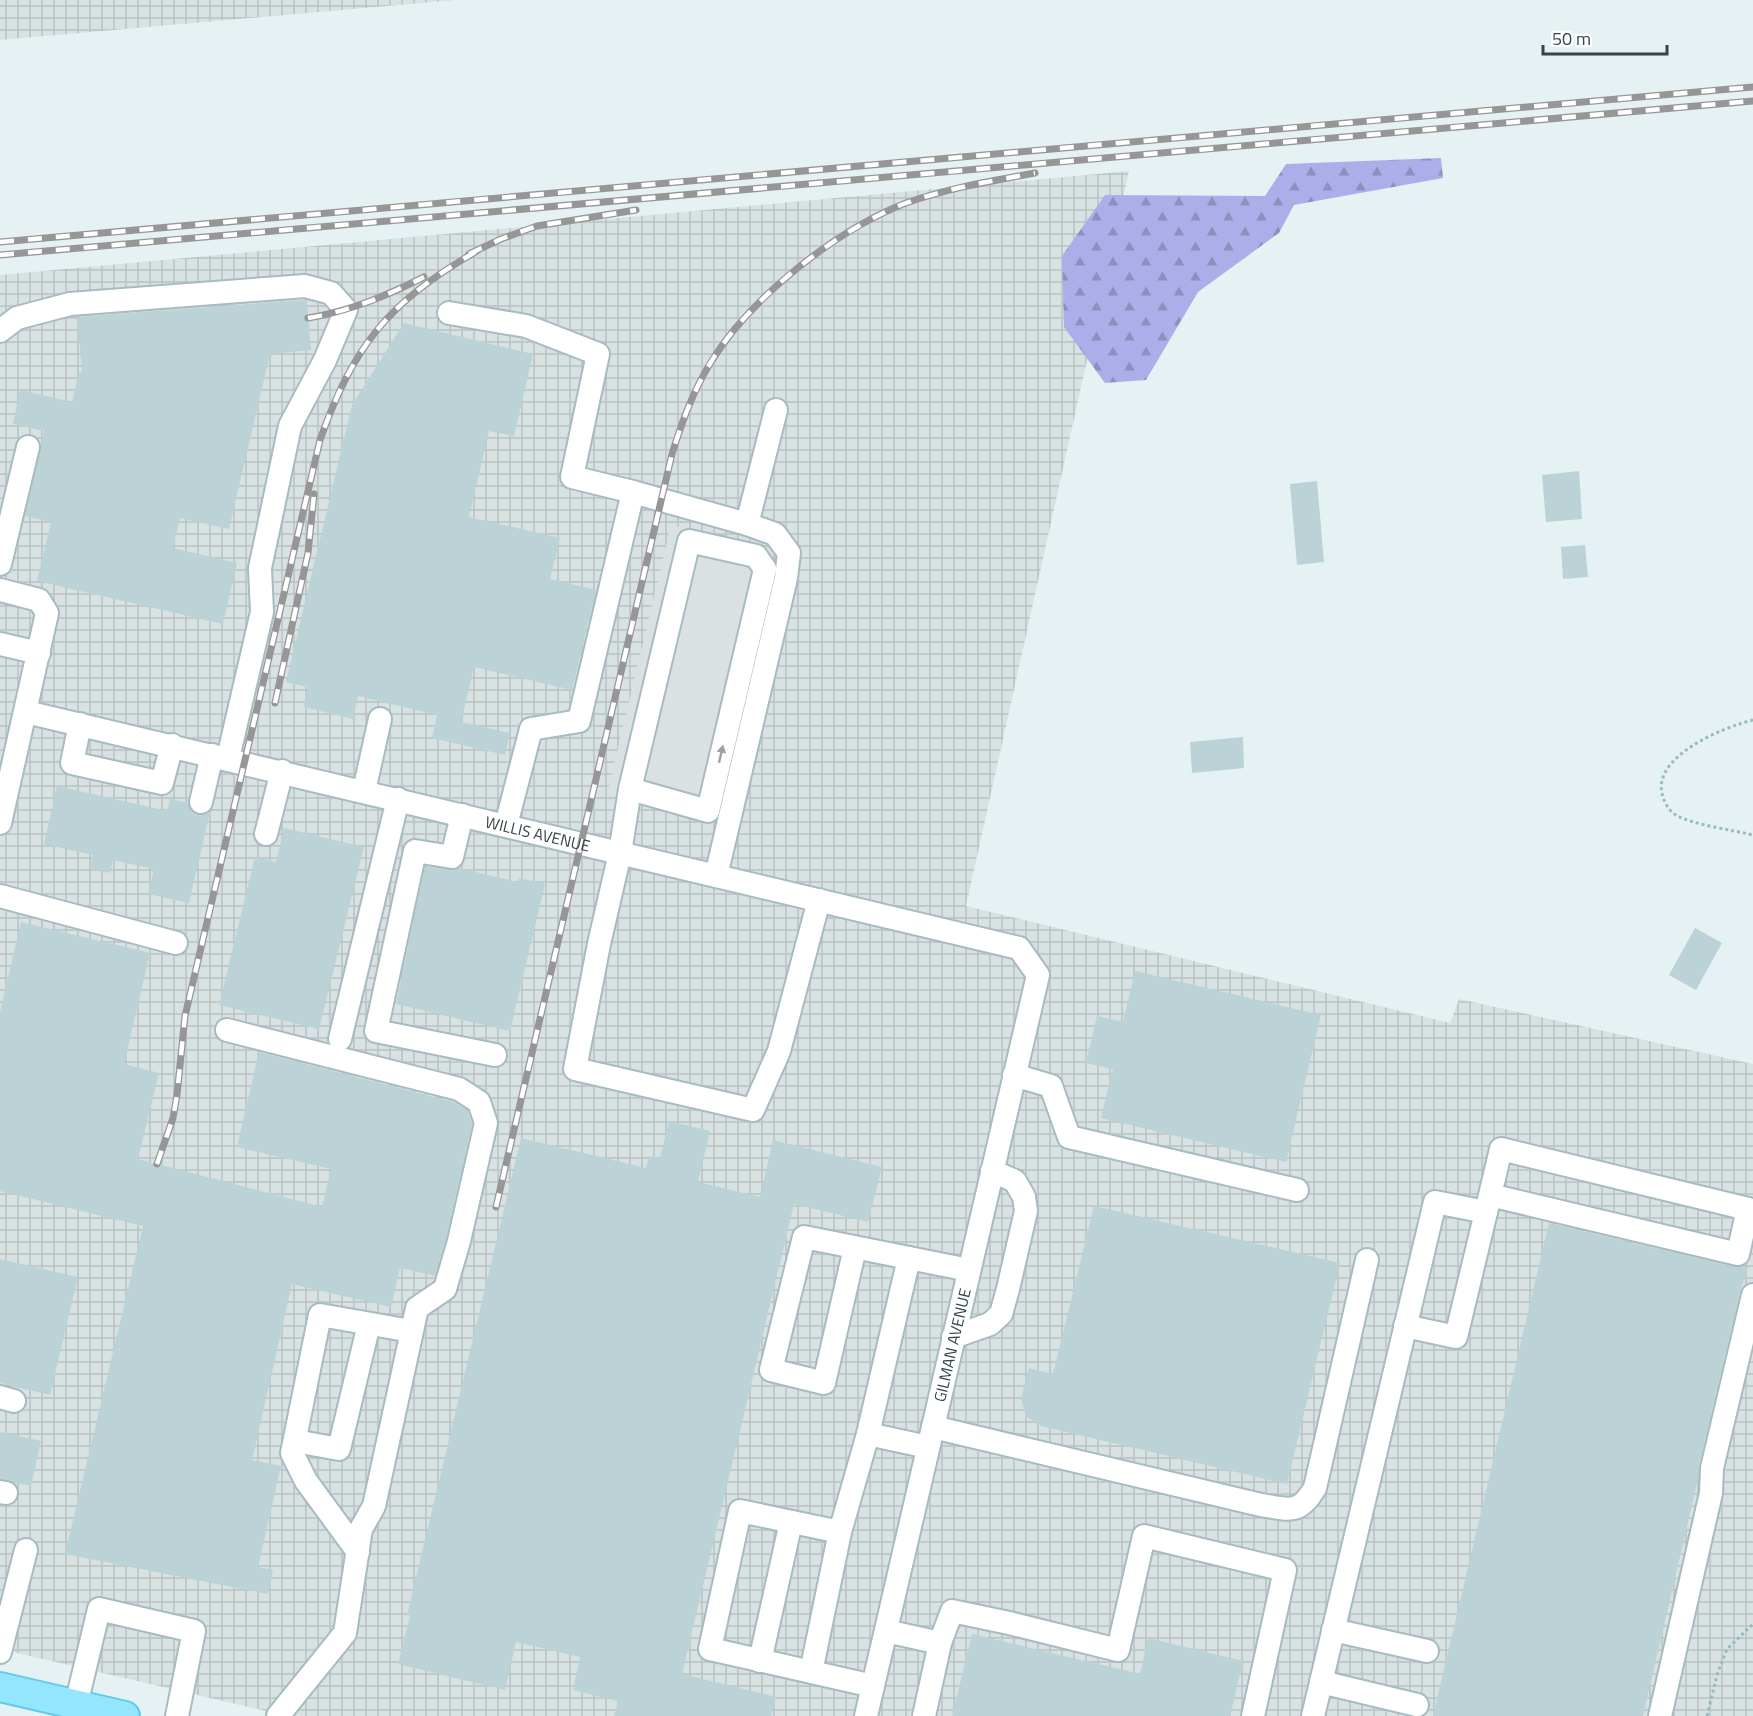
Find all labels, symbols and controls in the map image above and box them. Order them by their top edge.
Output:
scale bar [1543,18,1668,56]
text: 50 m [1552,25,1591,52]
one-way arrow [717,745,727,763]
street label: WILLIS AVENUE [483,810,593,858]
street label: GILMAN AVENUE [927,1286,977,1404]

